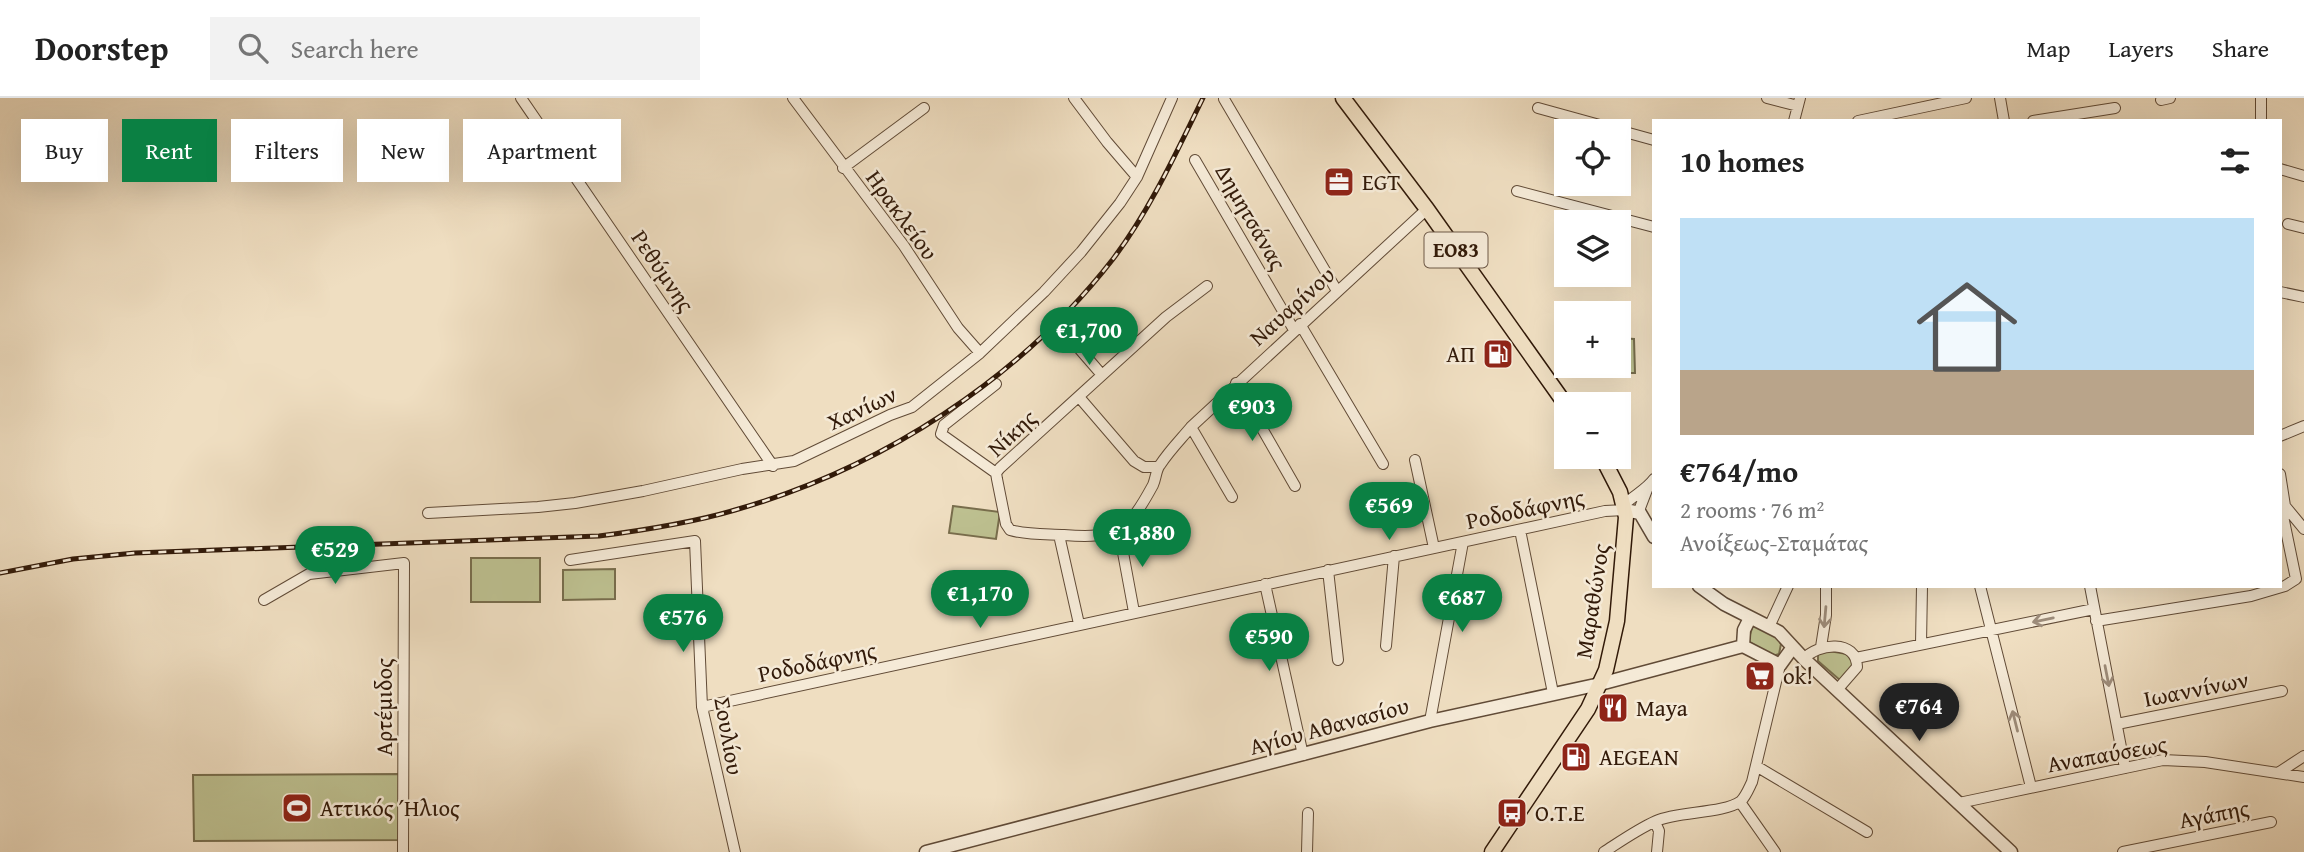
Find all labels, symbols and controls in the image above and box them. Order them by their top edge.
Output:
search box [210,17,700,80]
text: Doorstep [35,24,168,72]
icon: search [234,29,272,67]
text: Search here [290,29,419,68]
text: Map [2027,31,2070,66]
text: Layers [2108,31,2174,66]
text: Share [2212,31,2269,66]
chip: Buy [21,119,108,182]
chip: Rent [122,119,217,182]
chip: Filters [231,119,343,182]
chip: New [357,119,449,182]
chip: Apartment [463,119,621,182]
map controls [1554,119,1631,469]
button: locate [1554,119,1631,196]
text: 10 homes [1680,139,1805,183]
icon: filters [2216,142,2254,180]
street label: Δημητσάνας [1208,158,1295,276]
street label: Ηρακλείου [858,163,946,267]
office icon: EGT [1322,165,1356,199]
place label: EGT [1362,165,1400,198]
button: layers [1554,210,1631,287]
street label: Ρεθύμνης [624,223,703,319]
road number: ΕΟ83 [1424,232,1488,268]
street label: Ναυαρίνου [1242,258,1342,353]
icon: home [1904,264,2030,390]
button: + [1554,301,1631,378]
pin: €1,700 [1032,308,1146,367]
text: €1,700 [1056,313,1122,346]
place label: ΑΠ [1446,337,1475,370]
fuel station icon: ΑΠ [1481,337,1515,371]
street label: Χανίων [822,377,902,438]
pin: €903 [1211,384,1293,443]
text: €903 [1228,389,1276,422]
button: − [1554,392,1631,469]
street label: Νίκης [980,401,1044,464]
text: €764/mo [1680,449,1798,493]
street label: Ροδοδάφνης [1463,480,1587,537]
pin: €569 [1348,482,1430,542]
text: €569 [1365,488,1413,521]
text: 2 rooms · 76 m² [1680,493,1824,526]
pin: €1,880 [1085,510,1199,569]
text: €1,880 [1109,515,1175,548]
pin: €529 [294,526,376,586]
text: Ανοίξεως-Σταμάτας [1680,526,1868,559]
text: €529 [311,532,359,565]
street label: Μαραθώνος [1566,541,1617,661]
pin: €1,170 [923,570,1037,630]
pin: €687 [1421,574,1503,634]
text: €1,170 [947,576,1013,609]
text: €687 [1438,580,1486,613]
pin: €576 [642,594,724,654]
text: €576 [659,600,707,633]
one-way arrow [1818,605,1831,628]
one-way arrow [2032,613,2055,627]
pin: €590 [1228,614,1310,673]
text: €590 [1245,619,1293,652]
street label: Ροδοδάφνης [755,633,879,690]
street label: Αρτέμιδος [367,658,400,756]
supermarket icon: ok! [1743,659,1777,693]
place label: ok! [1783,659,1813,692]
street label: Ιωαννίνων [2140,662,2251,715]
one-way arrow [2101,664,2115,687]
pin: €764 [1878,684,1960,743]
street label: Αγίου Αθανασίου [1245,688,1412,763]
text: €764 [1895,689,1943,722]
restaurant icon: Maya [1596,691,1630,725]
place label: Maya [1636,691,1688,724]
street label: Σουλίου [706,694,753,778]
one-way arrow [2008,710,2021,733]
street label: Αναπαύσεως [2044,727,2170,780]
fuel station icon: AEGEAN [1559,740,1593,774]
place label: AEGEAN [1599,740,1679,773]
street label: Αγάπης [2176,790,2252,836]
sports icon: Αττικός Ήλιος [280,791,314,825]
place label: Αττικός Ήλιος [320,791,460,824]
bus stop icon: Ο.Τ.Ε [1495,796,1529,830]
place label: Ο.Τ.Ε [1535,796,1585,829]

